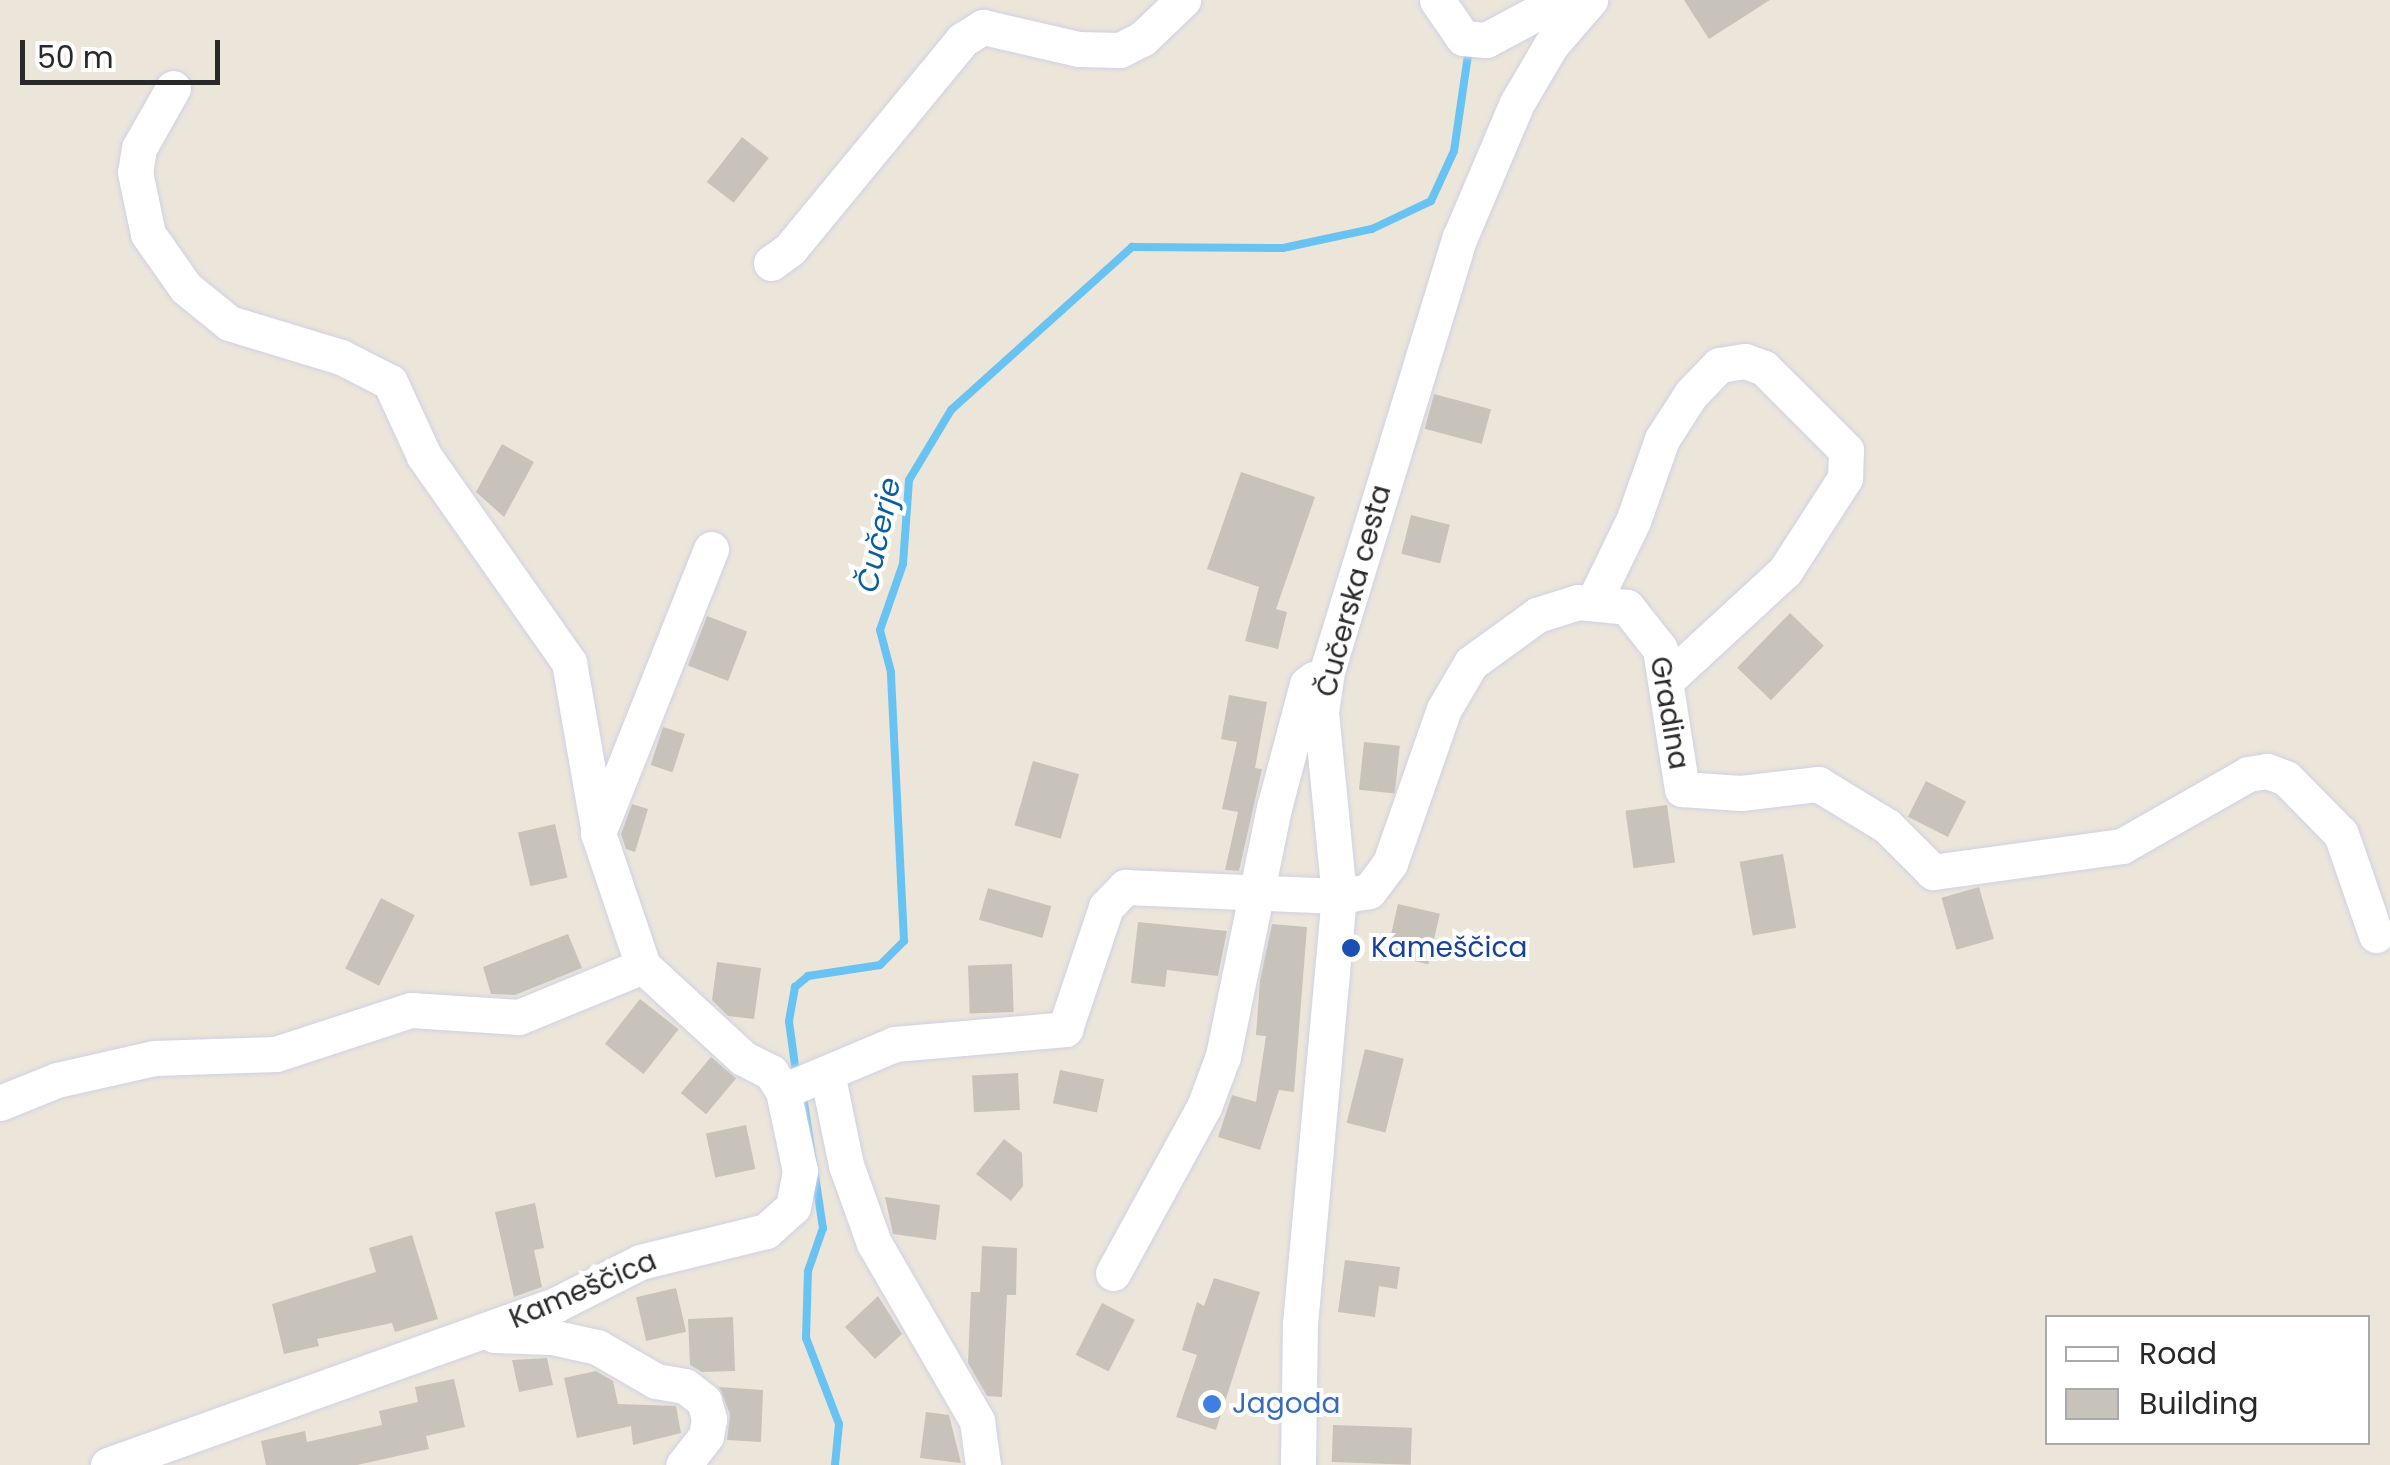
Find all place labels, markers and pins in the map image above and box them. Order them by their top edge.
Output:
place label: Kameščica [1371,931,1527,965]
marker: Kameščica [1340,937,1362,959]
place label: Jagoda [1232,1387,1340,1421]
marker: Jagoda [1201,1393,1223,1415]

